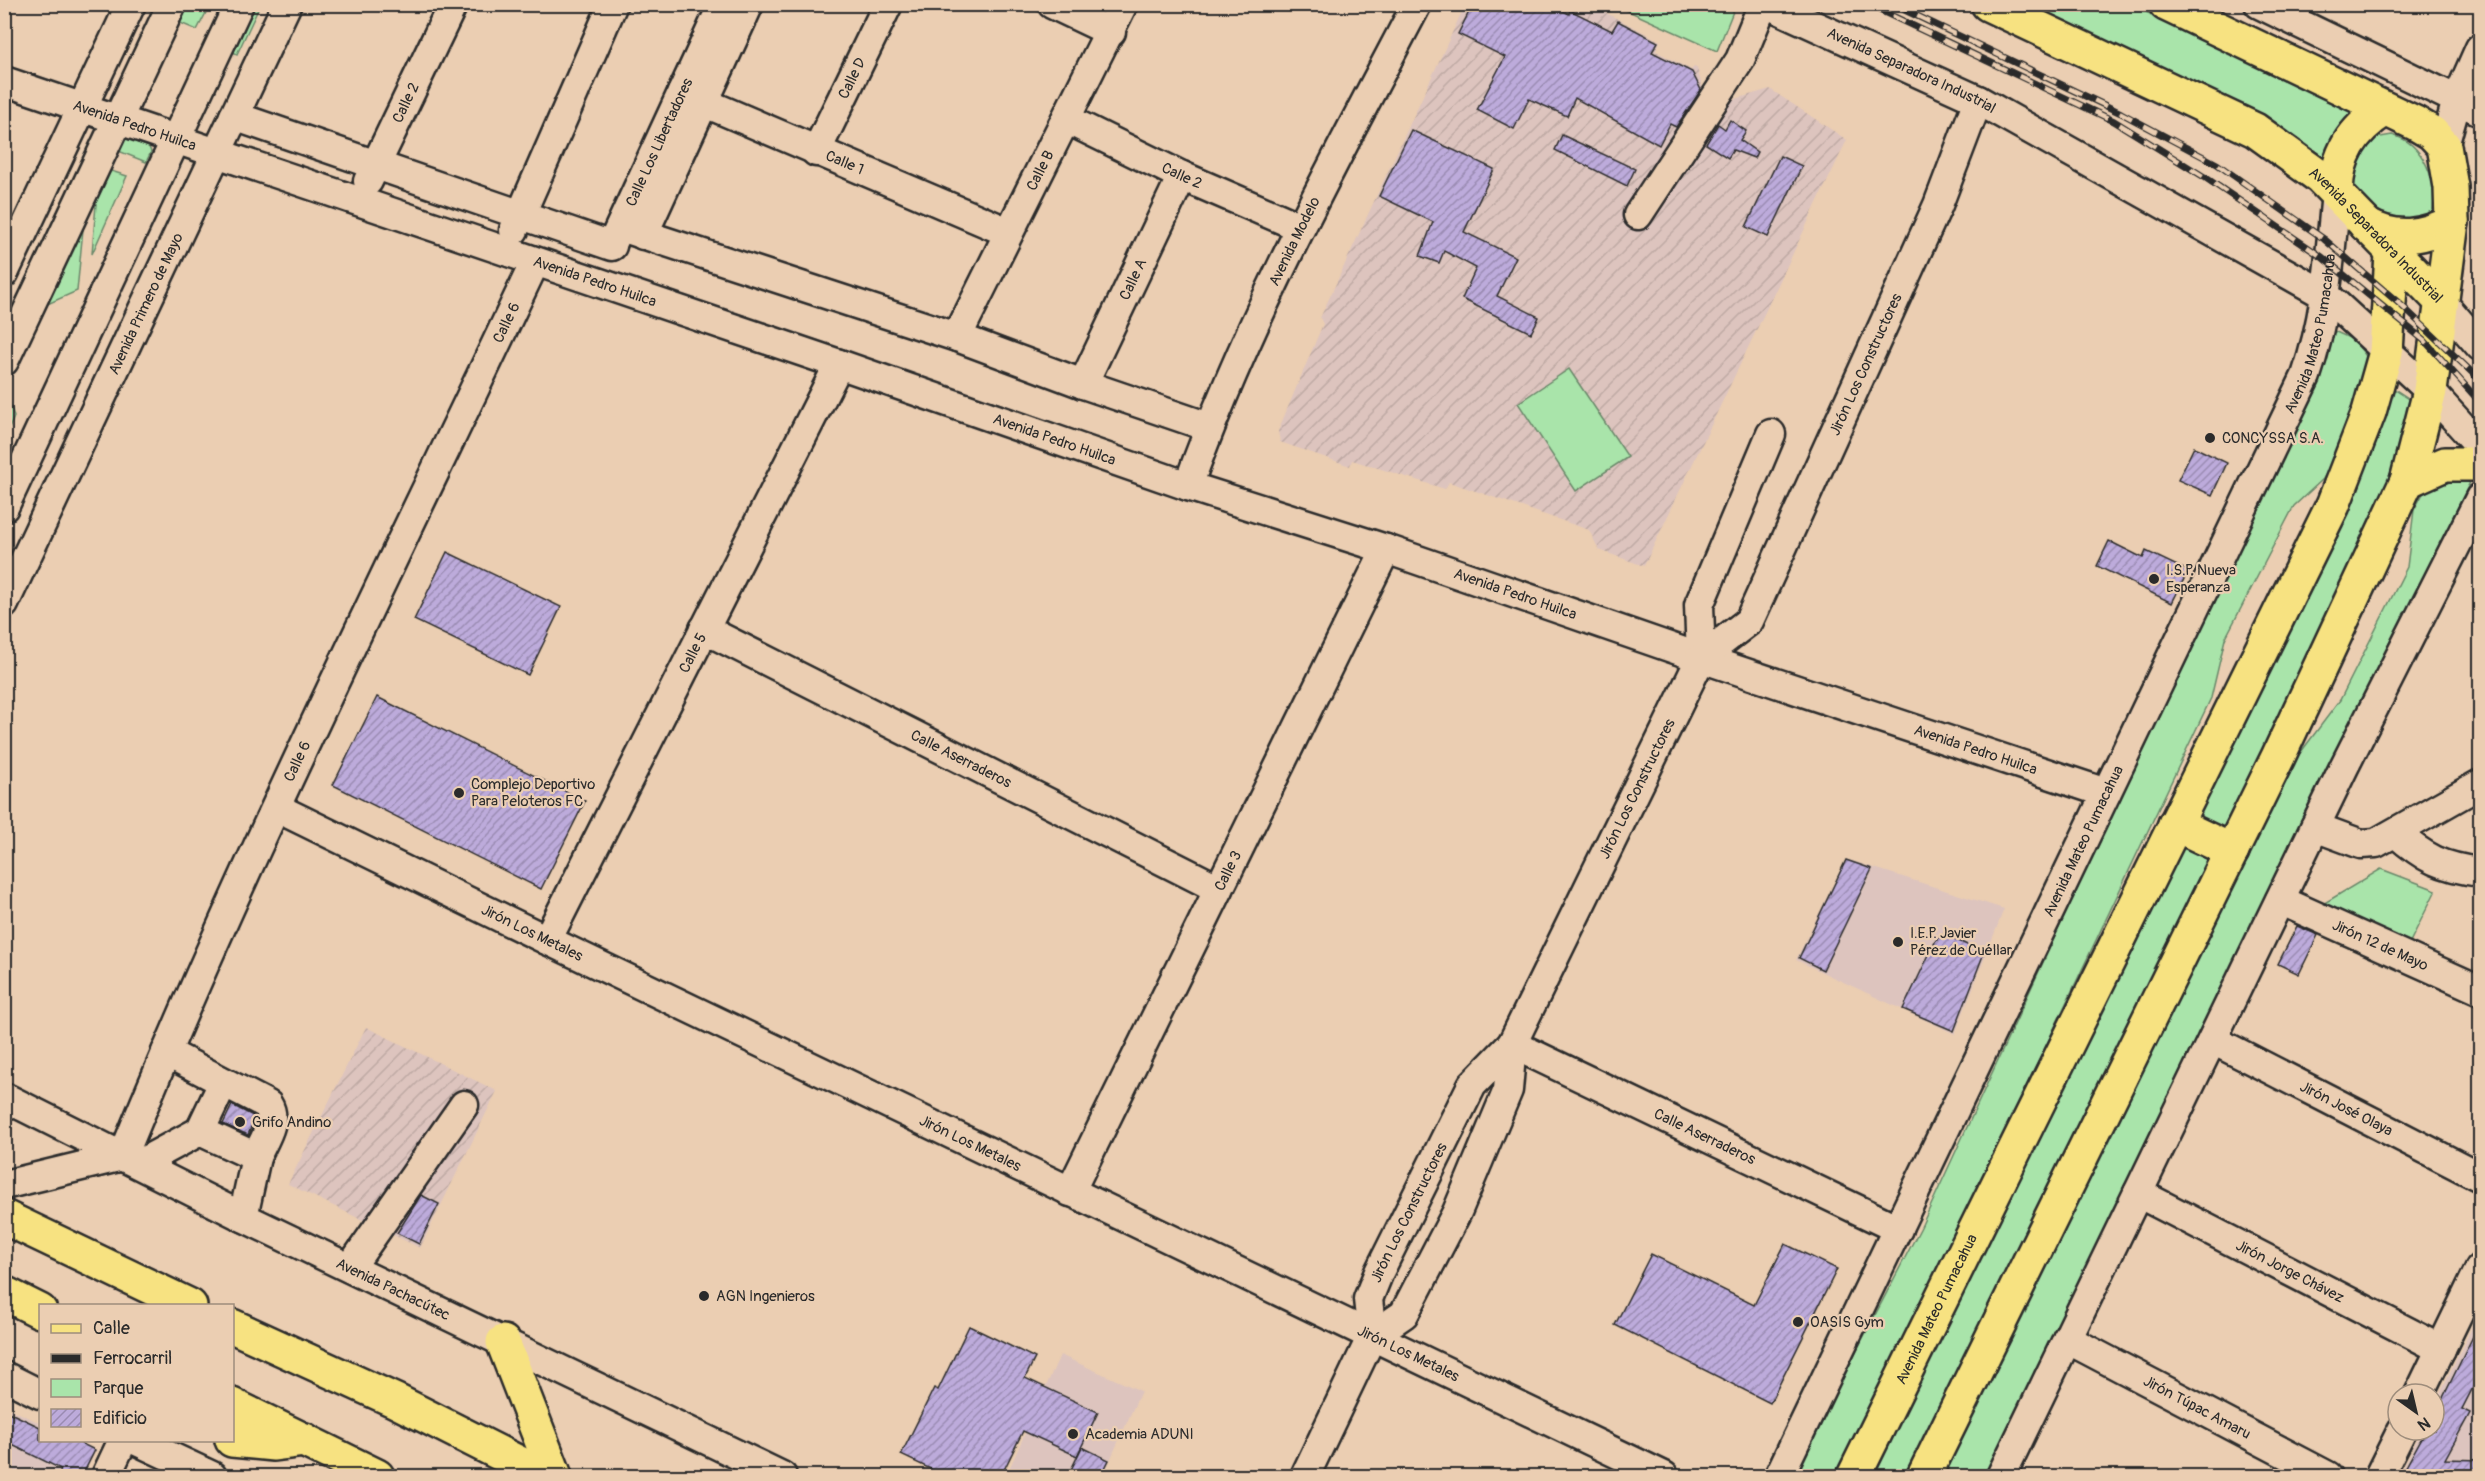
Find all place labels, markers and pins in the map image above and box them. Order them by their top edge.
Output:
place label: CONCYSSA S.A. [2222,429,2324,448]
marker: CONCYSSA S.A. [2203,431,2217,445]
place label: I.S.P. Nueva Esperanza [2166,561,2236,597]
marker: I.S.P. Nueva Esperanza [2147,572,2161,586]
place label: Complejo Deportivo Para Peloteros FC [471,775,595,811]
marker: Complejo Deportivo Para Peloteros FC [452,786,466,800]
place label: I.E.P. Javier Pérez de Cuéllar [1910,924,2013,960]
marker: I.E.P. Javier Pérez de Cuéllar [1891,935,1905,949]
place label: Grifo Andino [252,1113,331,1132]
marker: Grifo Andino [233,1115,247,1129]
place label: AGN Ingenieros [716,1287,815,1306]
marker: AGN Ingenieros [697,1289,711,1303]
place label: OASIS Gym [1810,1313,1884,1332]
marker: OASIS Gym [1791,1315,1805,1329]
place label: Academia ADUNI [1085,1425,1194,1444]
marker: Academia ADUNI [1066,1427,1080,1441]

